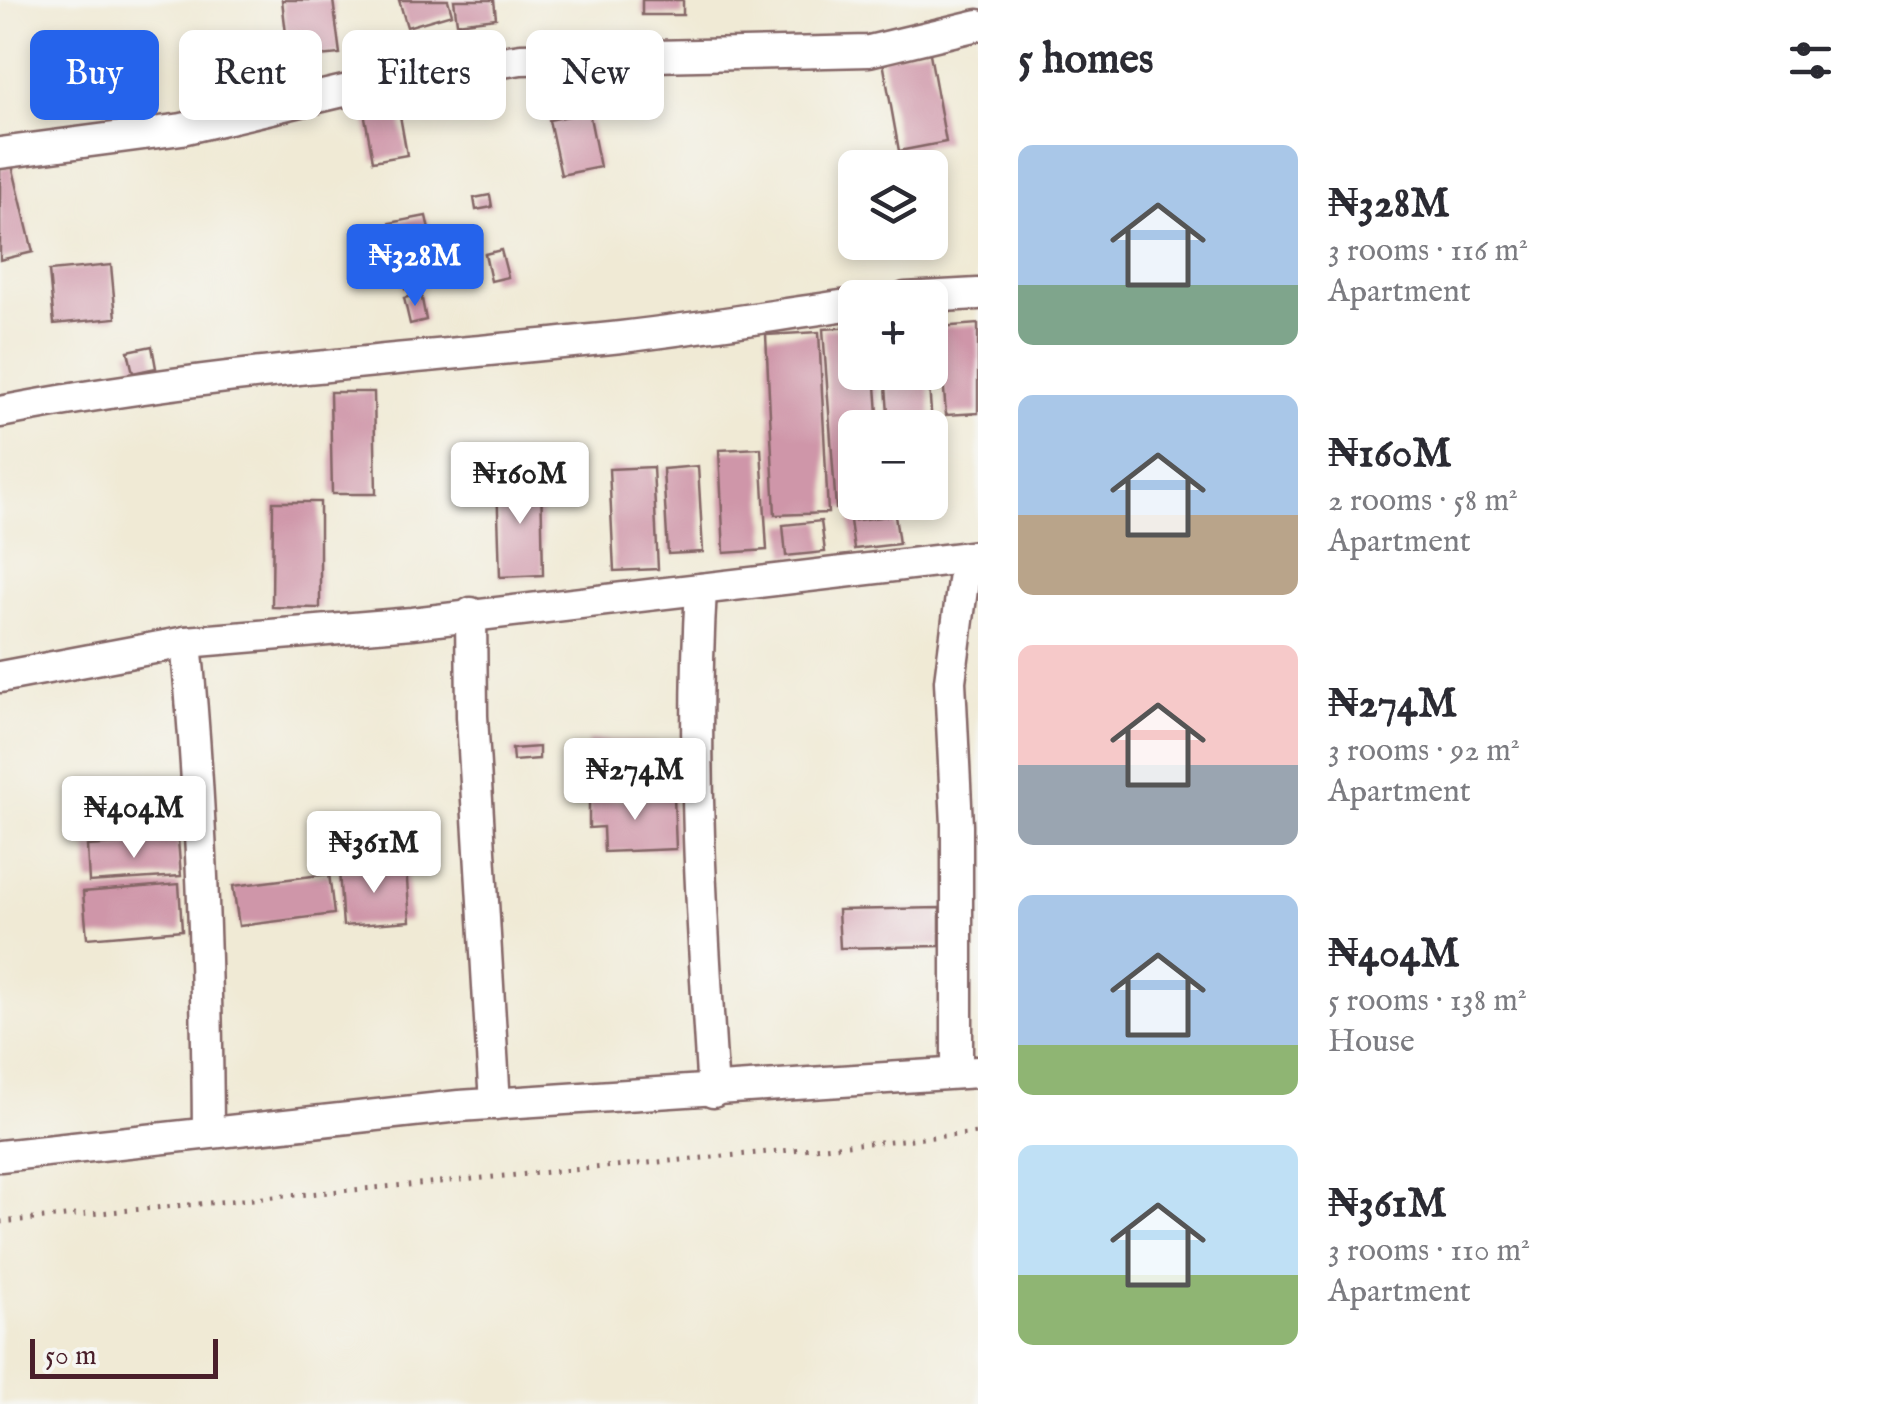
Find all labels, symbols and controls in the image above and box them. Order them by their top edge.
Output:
chip: Buy [30,30,159,120]
chip: Rent [179,30,322,120]
chip: Filters [342,30,506,120]
chip: New [526,30,664,120]
icon: filters [1783,33,1838,88]
text: 5 homes [1018,34,1154,87]
map controls [838,150,948,520]
button: layers [838,150,948,260]
text: ₦328M [1328,178,1450,231]
icon: home [1098,185,1218,305]
pin: ₦328M [345,224,485,309]
text: 3 rooms · 116 m² [1328,231,1528,272]
text: ₦328M [369,236,461,277]
text: Apartment [1328,272,1471,313]
button: + [838,280,948,390]
button: − [838,410,948,520]
text: ₦160M [1328,428,1452,481]
icon: home [1098,435,1218,555]
pin: ₦160M [450,442,590,527]
text: ₦160M [473,454,567,495]
text: 2 rooms · 58 m² [1328,481,1518,522]
text: Apartment [1328,522,1471,563]
text: ₦274M [1328,678,1457,731]
icon: home [1098,685,1218,805]
text: 3 rooms · 92 m² [1328,731,1520,772]
pin: ₦274M [565,738,705,823]
text: ₦274M [586,750,684,791]
text: Apartment [1328,772,1471,813]
pin: ₦404M [64,776,204,861]
text: ₦404M [84,788,184,829]
pin: ₦361M [304,811,444,896]
text: ₦361M [329,823,419,864]
text: ₦404M [1328,928,1460,981]
icon: home [1098,935,1218,1055]
text: 5 rooms · 138 m² [1328,981,1527,1022]
text: House [1328,1022,1415,1063]
text: ₦361M [1328,1178,1447,1231]
icon: home [1098,1185,1218,1305]
text: 3 rooms · 110 m² [1328,1231,1530,1272]
text: Apartment [1328,1272,1471,1313]
scale bar [30,1334,218,1378]
text: 50 m [45,1339,97,1374]

